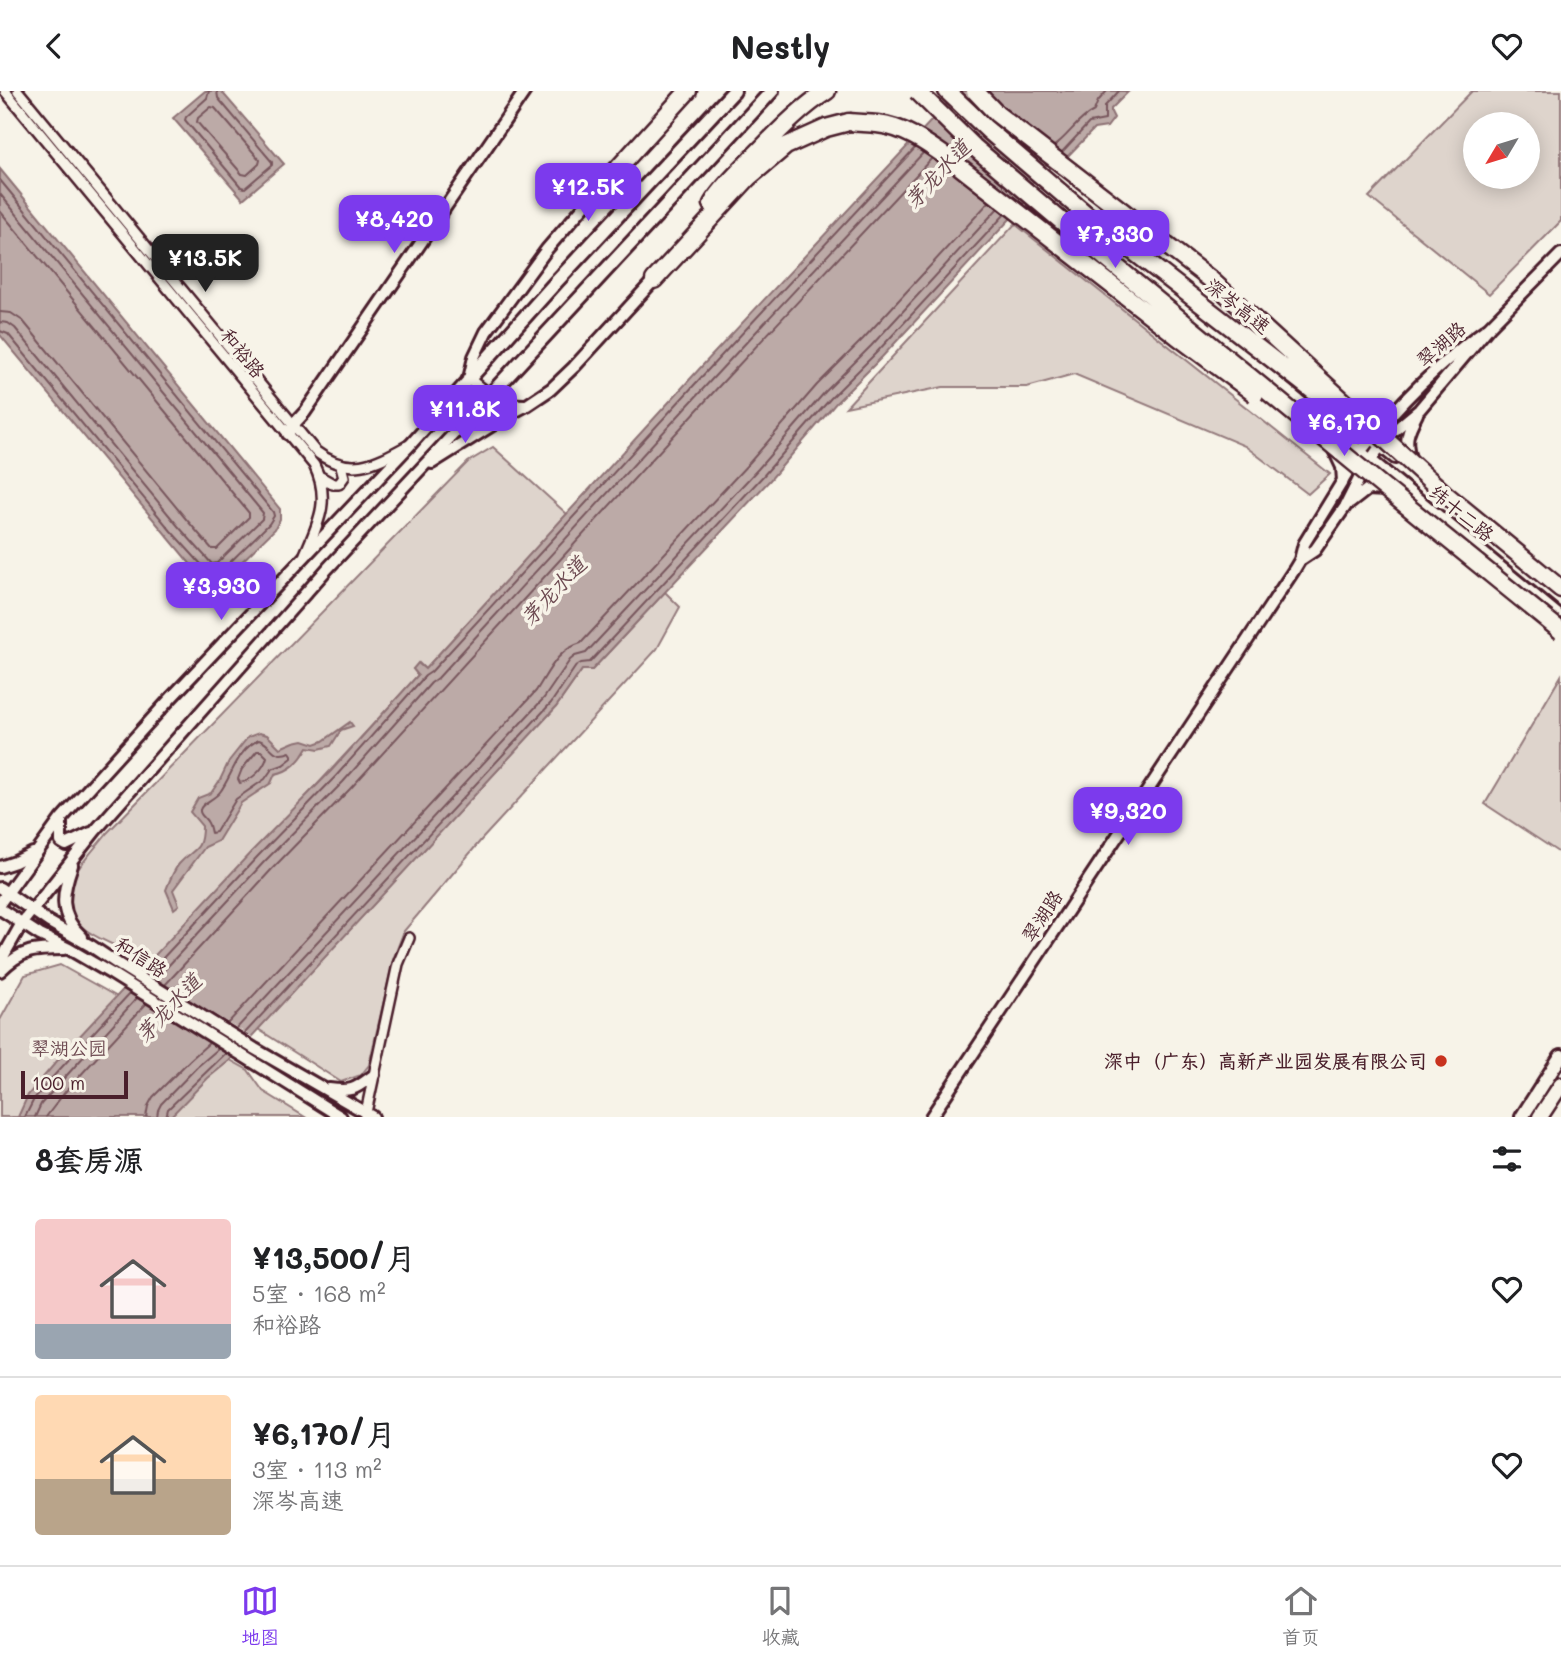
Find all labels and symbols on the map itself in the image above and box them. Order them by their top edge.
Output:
north arrow [1463,112,1540,189]
water label: 茅龙水道 [898,132,977,213]
pin: ¥12.5K [531,163,645,223]
pin: ¥8,420 [337,195,451,255]
pin: ¥7,330 [1058,211,1172,270]
pin: ¥13.5K [148,235,262,294]
street label: 深岑高速 [1201,272,1276,339]
street label: 翠湖路 [1411,315,1470,372]
street label: 和裕路 [216,323,271,383]
pin: ¥11.8K [408,385,522,445]
pin: ¥6,170 [1287,399,1401,458]
street label: 纬十二路 [1425,479,1500,546]
water label: 茅龙水道 [514,549,593,630]
pin: ¥3,930 [164,563,278,622]
pin: ¥9,320 [1071,787,1185,847]
street label: 翠湖路 [1016,885,1068,946]
street label: 和信路 [111,931,172,983]
water label: 茅龙水道 [129,966,208,1047]
park label: 翠湖公园 [31,1035,107,1060]
place label: 深中（广东）高新产业园发展有限公司 [1104,1048,1427,1073]
marker: 深中（广东）高新产业园发展有限公司 [1433,1053,1449,1069]
scale bar [21,1068,128,1100]

